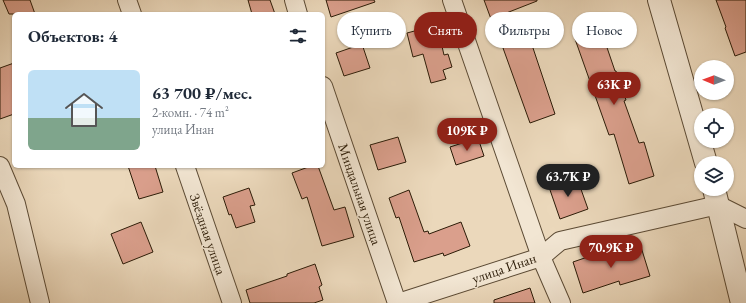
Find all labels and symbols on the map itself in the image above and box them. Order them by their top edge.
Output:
north arrow [694,60,734,100]
pin: 63K ₽ [586,72,642,106]
pin: 109K ₽ [434,118,500,152]
street label: Миндальная улица [334,141,386,247]
pin: 63.7K ₽ [531,164,605,198]
street label: Звёздная улица [186,191,230,277]
pin: 70.9K ₽ [574,235,648,269]
street label: улица Инан [469,249,539,287]

